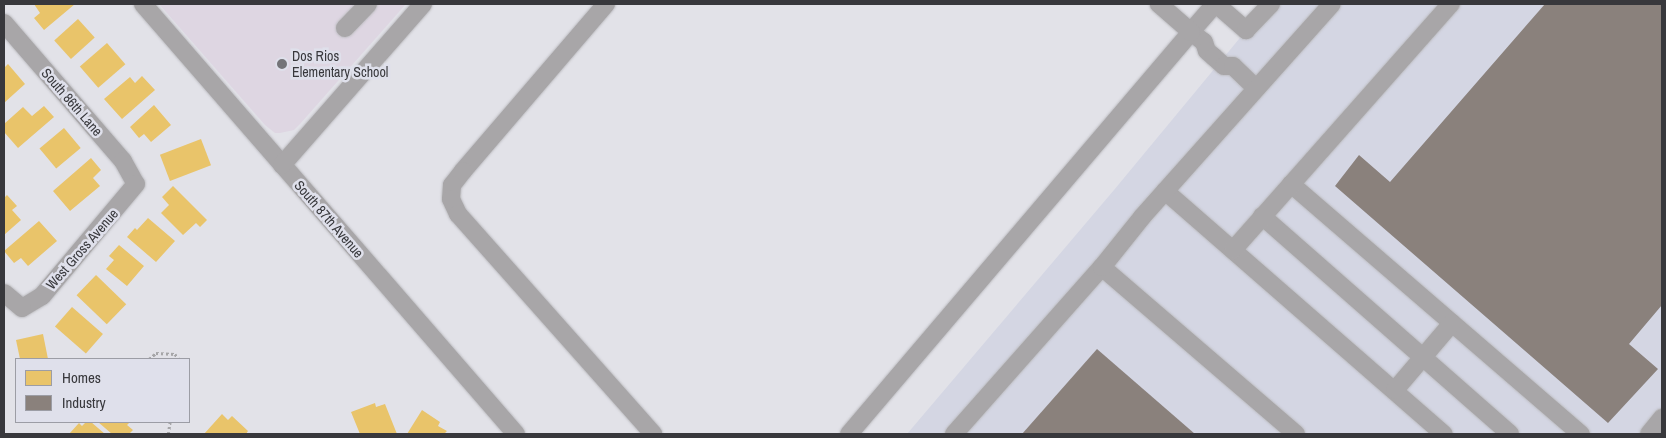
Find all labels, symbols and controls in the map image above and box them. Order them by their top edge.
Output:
place label: Dos Rios Elementary School [292,48,388,80]
marker: Dos Rios Elementary School [276,58,288,70]
street label: South 86th Lane [38,65,106,139]
street label: South 87th Avenue [291,177,367,261]
street label: West Gross Avenue [42,205,122,293]
legend [15,358,190,423]
text: Homes [62,367,101,388]
text: Industry [62,392,106,413]

